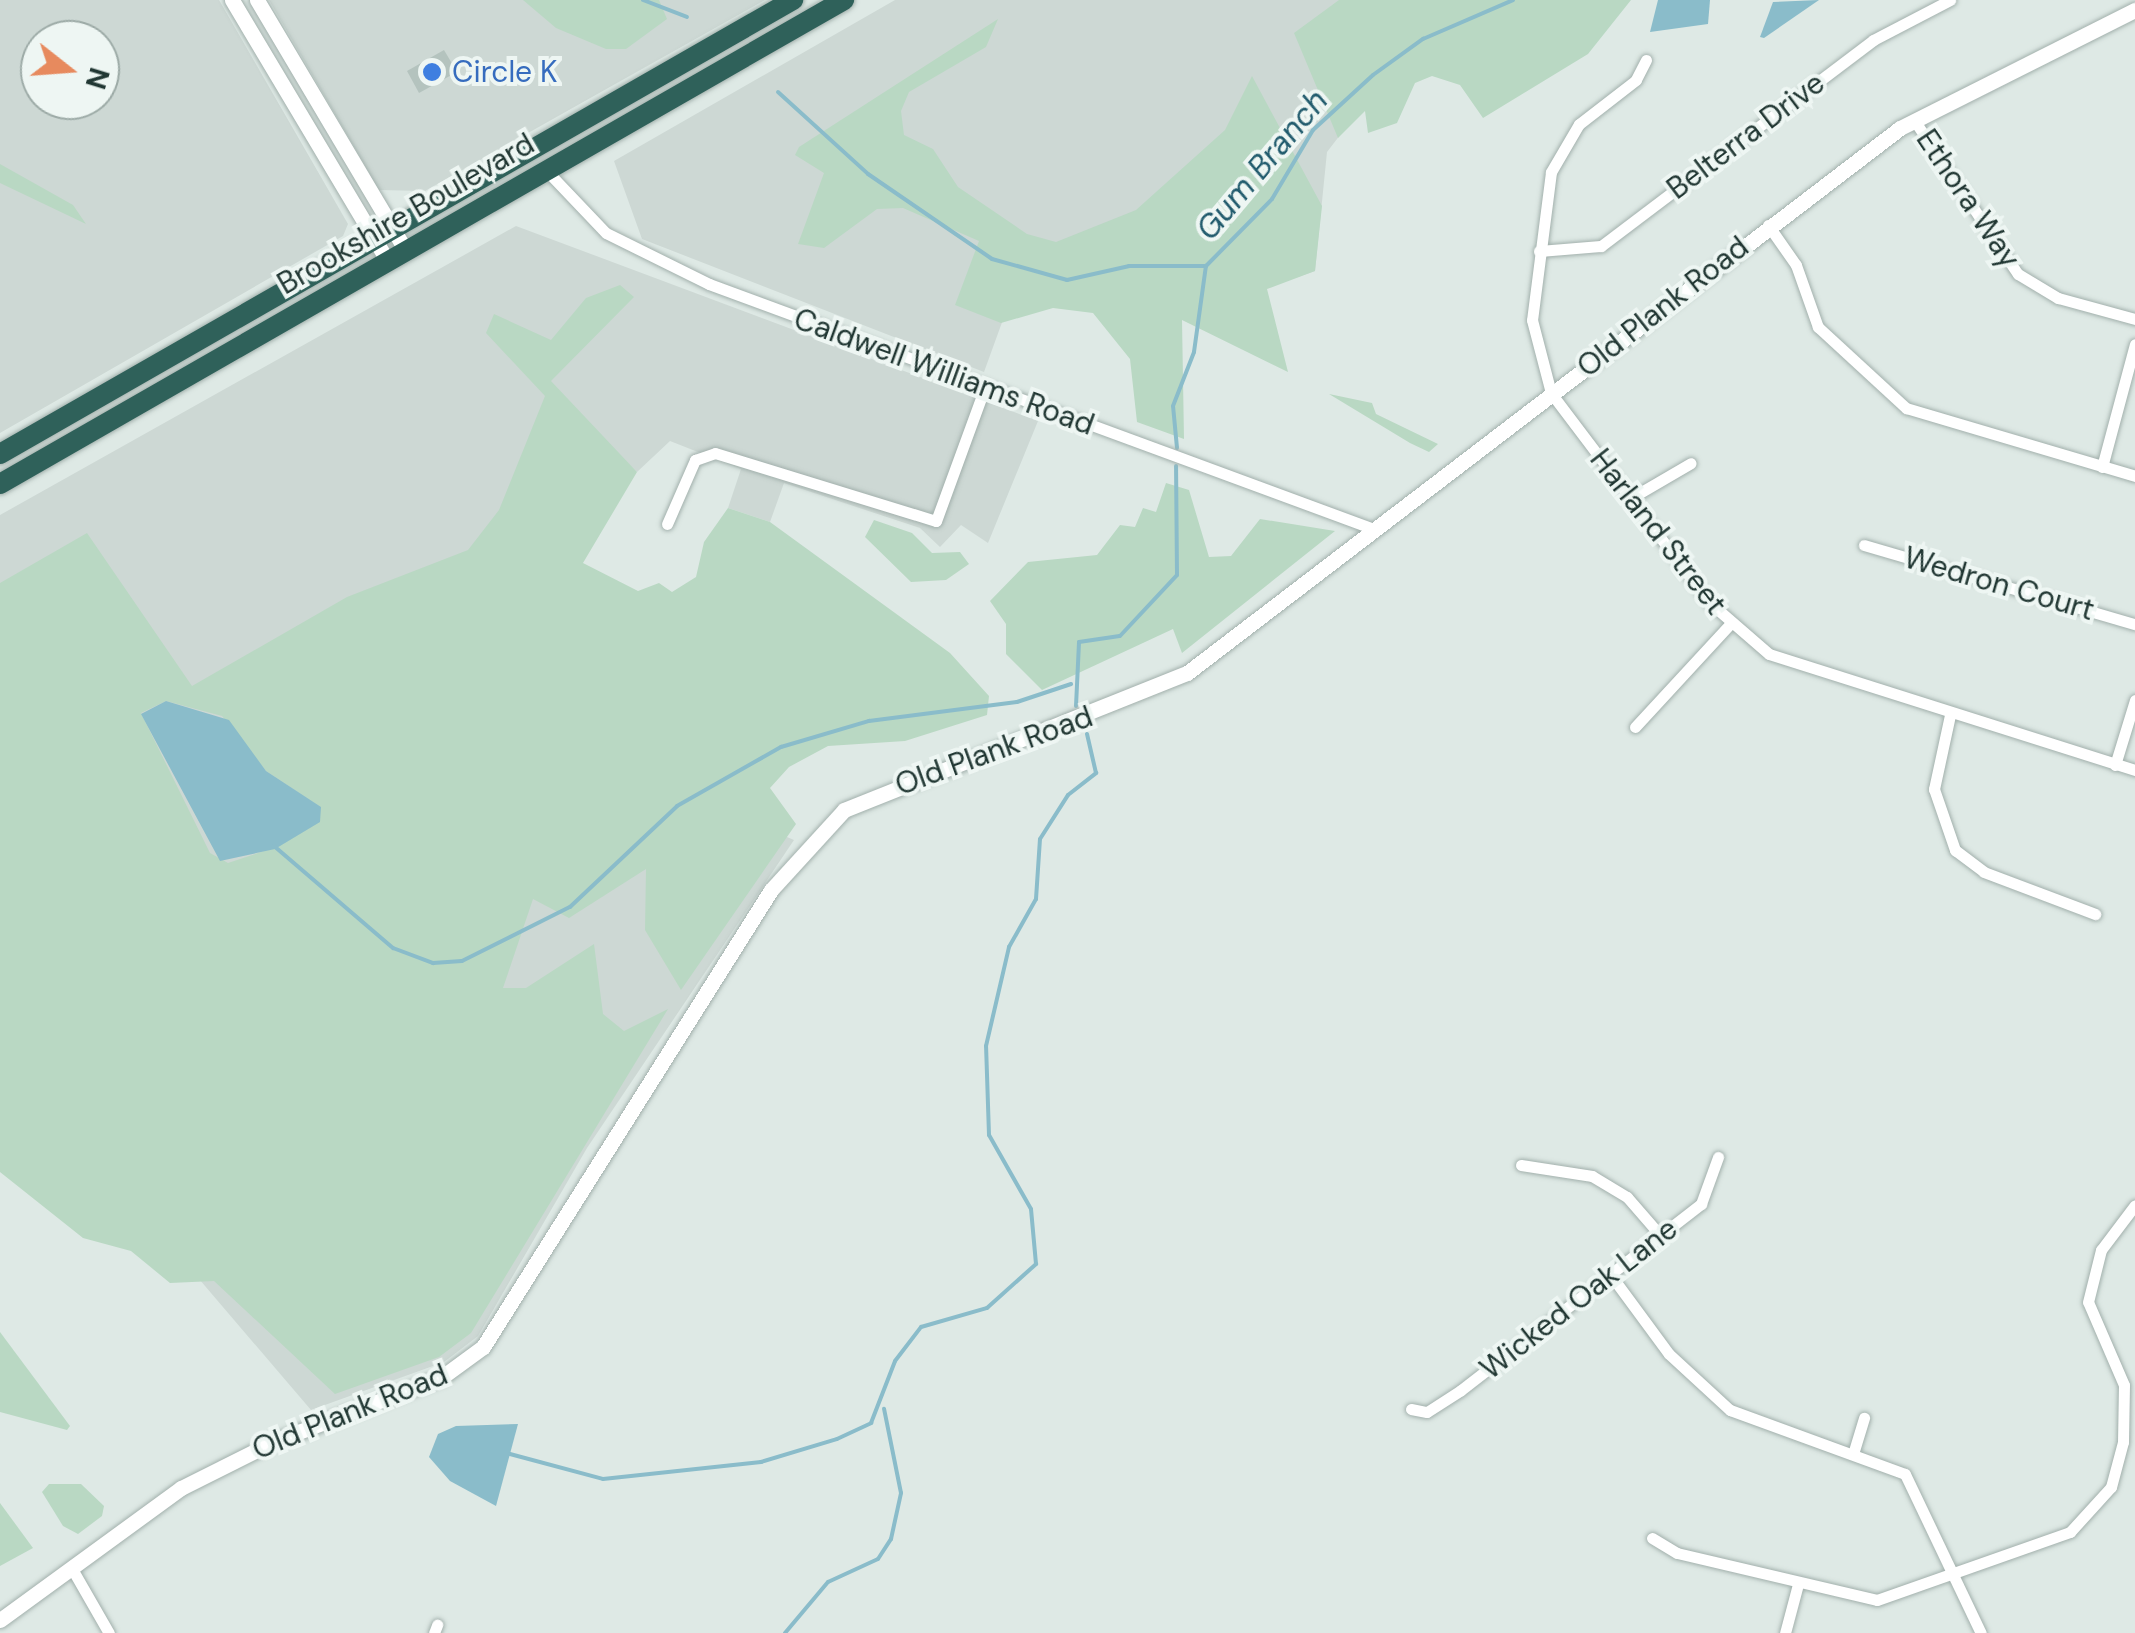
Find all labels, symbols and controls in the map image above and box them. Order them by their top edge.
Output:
north arrow [20,20,120,120]
place label: Circle K [452,54,558,90]
marker: Circle K [421,61,443,83]
text: N [77,63,118,93]
street label: Belterra Drive [1660,65,1832,207]
water label: Gum Branch [1188,82,1336,248]
street label: Ethora Way [1909,123,2027,275]
street label: Brookshire Boulevard [271,126,541,302]
street label: Old Plank Road [1570,229,1756,385]
street label: Caldwell Williams Road [789,301,1099,443]
street label: Harland Street [1582,442,1734,622]
street label: Wedron Court [1900,540,2098,628]
street label: Old Plank Road [890,699,1098,803]
street label: Wicked Oak Lane [1473,1211,1685,1387]
street label: Old Plank Road [247,1356,453,1468]

